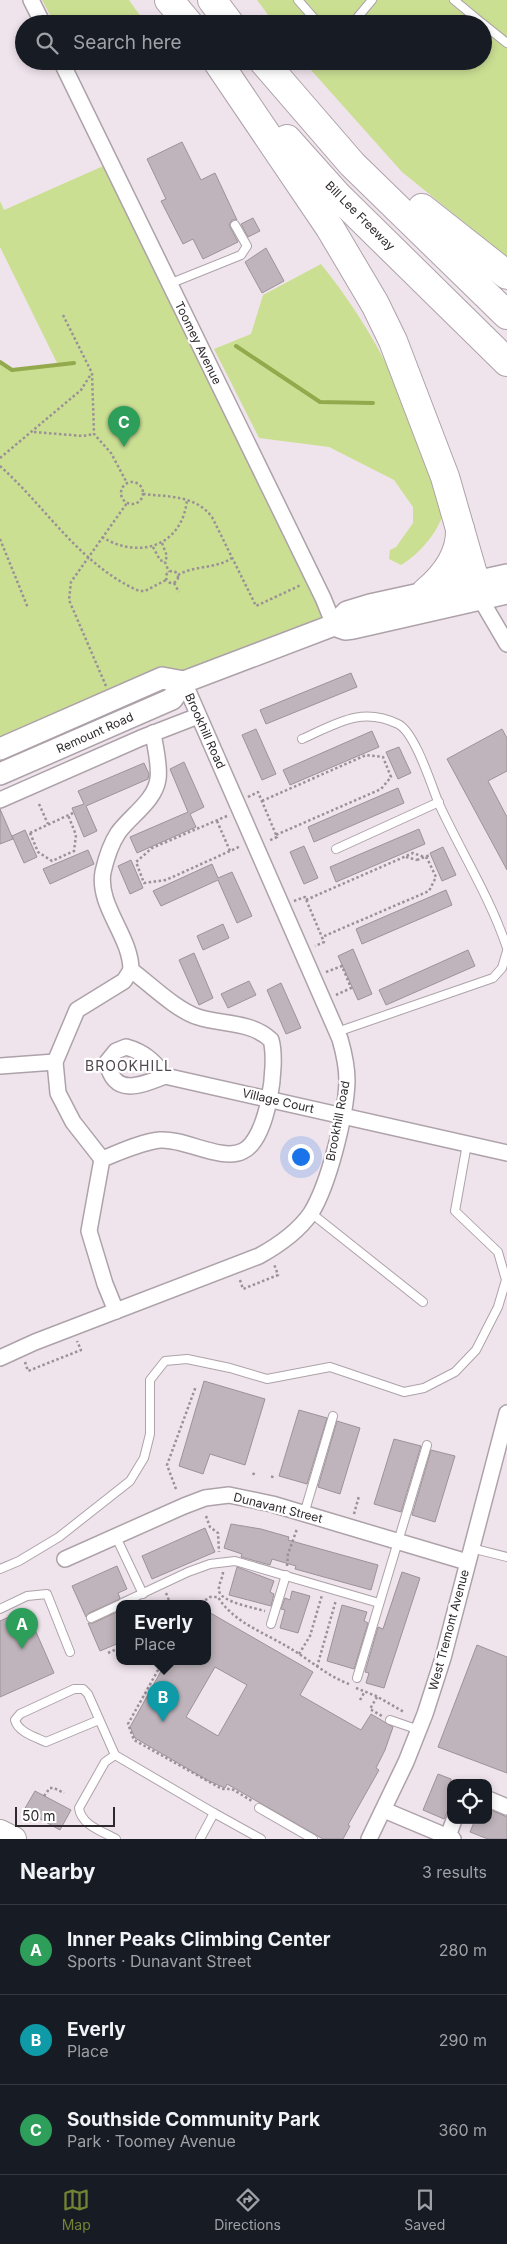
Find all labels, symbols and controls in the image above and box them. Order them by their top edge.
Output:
search box [15,15,492,70]
icon: search [33,29,61,57]
text: Search here [73,31,182,54]
street label: Bill Lee Freeway [323,178,398,254]
street label: Toomey Avenue [172,299,225,387]
pin: C [108,406,140,447]
street label: Brookhill Road [182,691,229,771]
street label: Remount Road [54,709,136,756]
district label: BROOKHILL [85,1057,173,1074]
street label: Brookhill Road [322,1080,353,1162]
street label: Village Court [241,1085,316,1116]
your location [288,1144,314,1170]
street label: Dunavant Street [232,1489,324,1526]
street label: West Tremont Avenue [425,1568,472,1692]
popup [116,1600,211,1665]
pin: A [6,1608,38,1649]
text: Everly [134,1611,193,1634]
text: Place [134,1634,176,1654]
pin: B [147,1681,179,1722]
map controls [447,1779,492,1824]
button: locate [447,1779,492,1824]
scale bar [15,1804,115,1827]
text: 50 m [22,1807,56,1824]
text: Nearby [20,1859,95,1884]
text: 3 results [422,1862,487,1882]
text: Inner Peaks Climbing Center [67,1928,331,1951]
text: A [30,1940,42,1960]
text: 280 m [439,1940,487,1960]
text: Sports · Dunavant Street [67,1951,252,1971]
text: Everly [67,2018,126,2041]
text: B [31,2030,41,2050]
text: 290 m [439,2030,487,2050]
text: Place [67,2041,109,2061]
text: Southside Community Park [67,2108,320,2131]
text: C [30,2120,42,2140]
text: 360 m [439,2120,487,2140]
text: Park · Toomey Avenue [67,2131,236,2151]
tab: Map [62,2186,91,2233]
tab: Directions [214,2186,281,2233]
tab: Saved [404,2186,445,2233]

